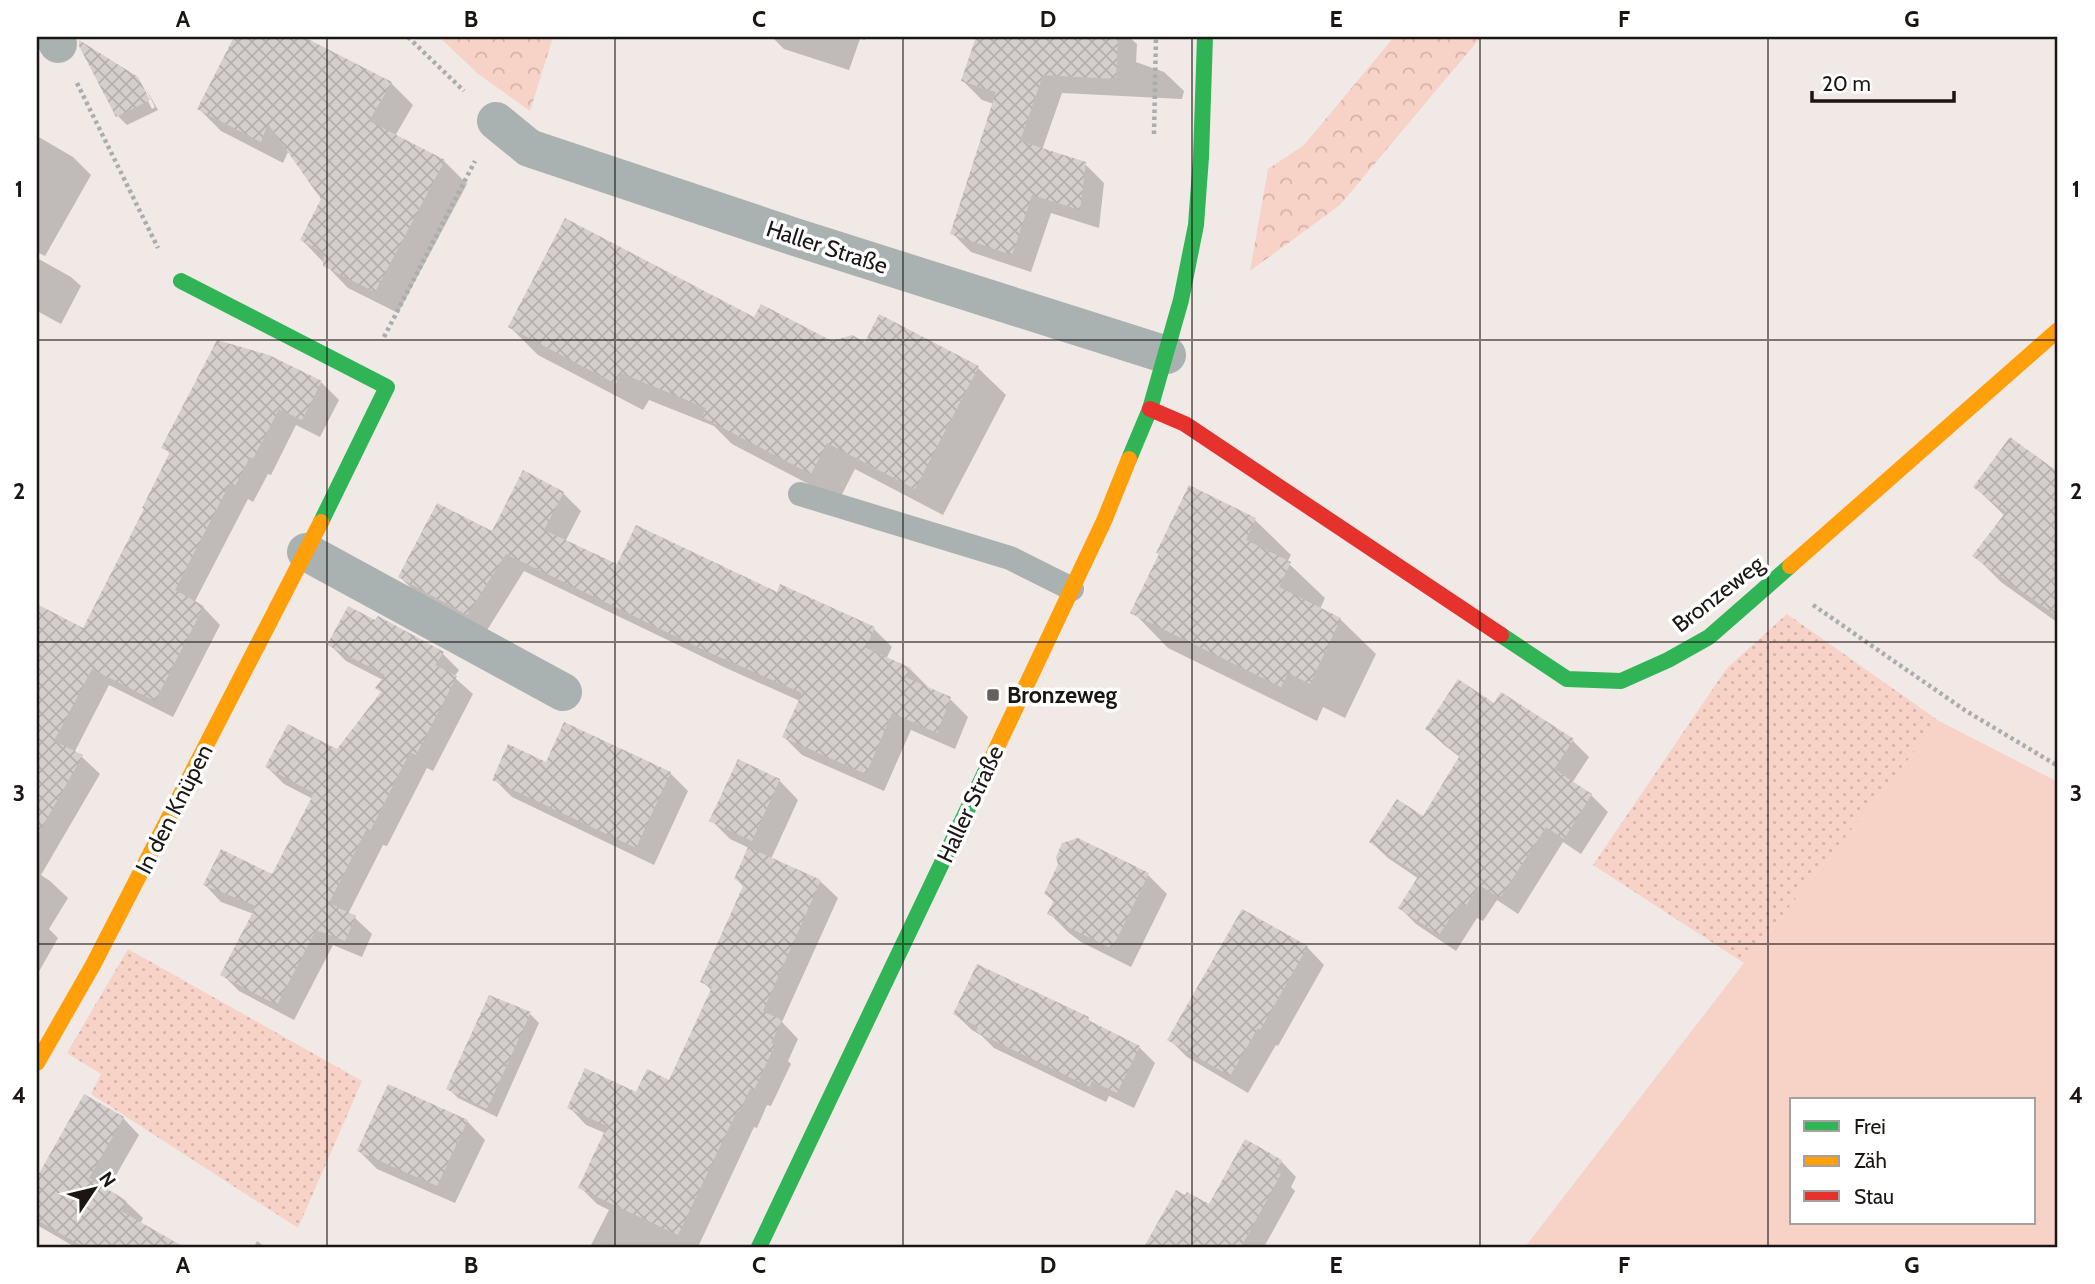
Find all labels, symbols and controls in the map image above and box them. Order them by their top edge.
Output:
text: A [176,5,191,33]
text: B [464,5,478,33]
text: C [752,5,766,33]
text: D [1040,5,1056,33]
text: E [1329,5,1343,33]
text: F [1618,5,1630,33]
text: G [1904,5,1920,33]
scale bar [1812,60,1953,104]
text: 20 m [1822,71,1871,96]
text: 1 [15,175,23,203]
text: 1 [2072,175,2080,203]
street label: Haller Straße [763,214,891,280]
text: 2 [13,477,25,505]
text: 2 [2070,477,2082,505]
street label: Bronzeweg [1667,549,1770,638]
place label: Bronzeweg [1007,681,1117,709]
marker: Bronzeweg [985,687,1001,703]
street label: In den Knüpen [129,740,219,878]
street label: Haller Straße [931,741,1009,867]
text: 3 [13,779,25,807]
text: 3 [2070,779,2082,807]
text: 4 [12,1081,26,1109]
text: 4 [2069,1081,2083,1109]
legend [1790,1098,2036,1224]
text: Frei [1854,1114,1886,1139]
text: Zäh [1854,1148,1887,1173]
north arrow [60,1154,130,1224]
text: N [94,1167,121,1192]
text: Stau [1854,1184,1894,1209]
text: A [176,1251,191,1279]
text: B [464,1251,478,1279]
text: C [752,1251,766,1279]
text: D [1040,1251,1056,1279]
text: E [1329,1251,1343,1279]
text: F [1618,1251,1630,1279]
text: G [1904,1251,1920,1279]

